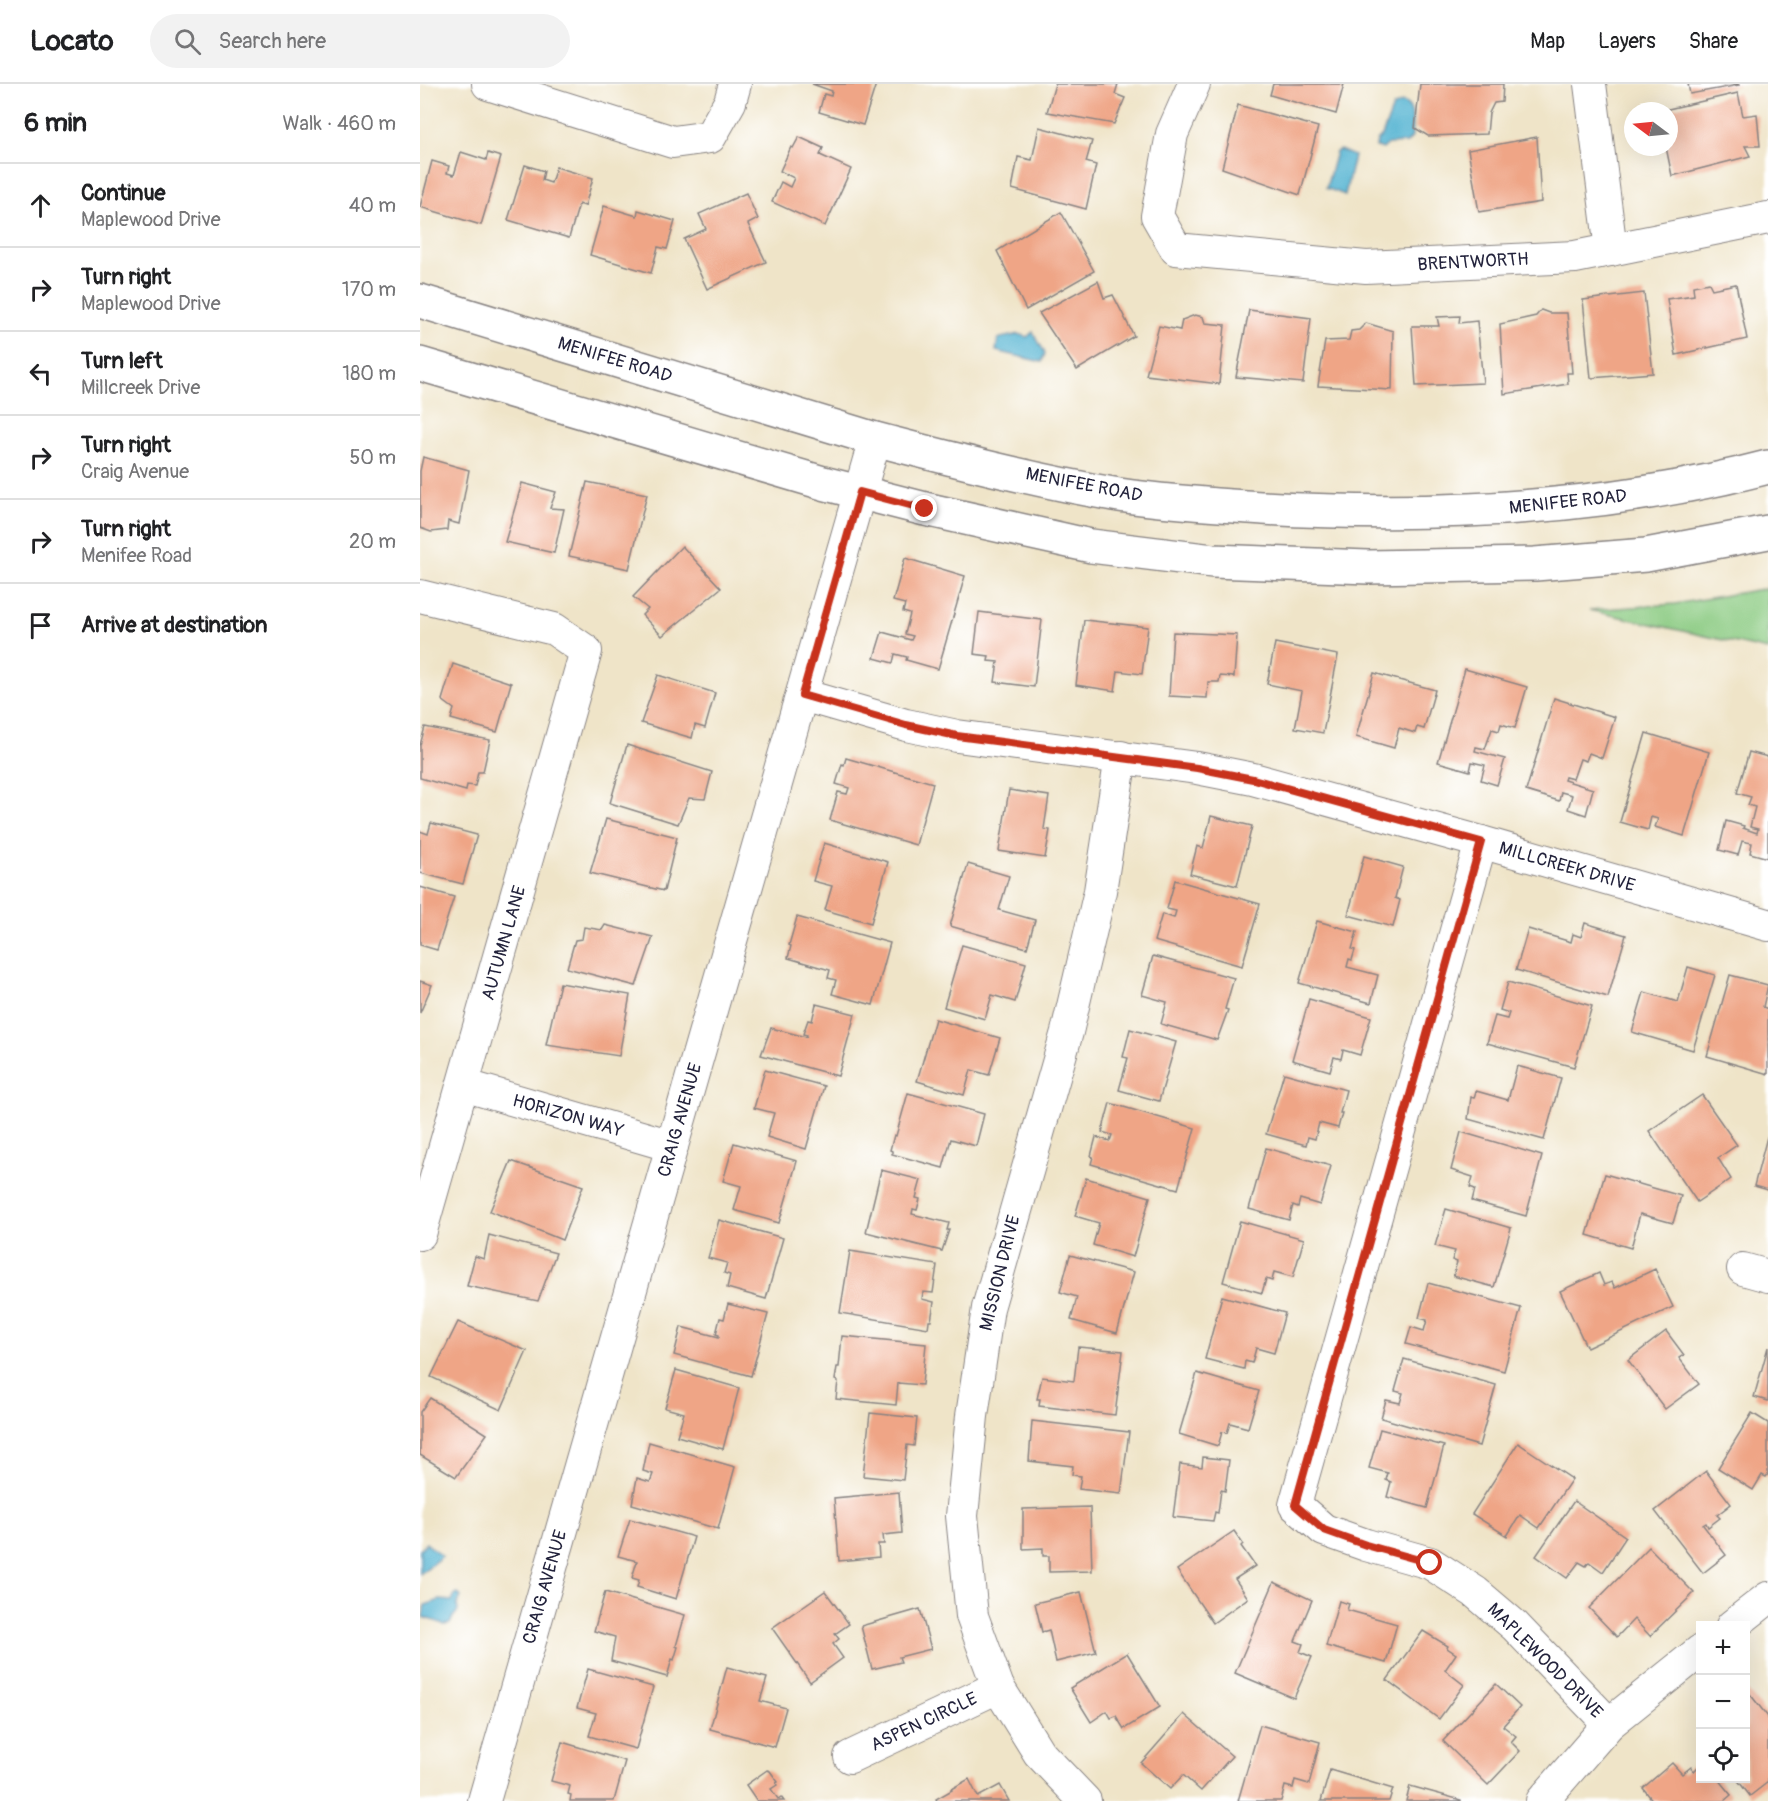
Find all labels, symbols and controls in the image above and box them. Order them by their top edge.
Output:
search box [150,14,570,68]
text: Locato [30,24,114,59]
icon: search [171,25,204,58]
text: Search here [219,27,326,55]
text: Map [1530,28,1565,55]
text: Layers [1598,28,1656,55]
text: Share [1689,28,1738,55]
north arrow [1624,102,1678,156]
text: 6 min [24,107,87,139]
text: Walk · 460 m [282,111,396,136]
text: Continue [81,179,165,207]
icon: ahead [24,189,57,222]
text: 40 m [349,193,396,218]
text: Maplewood Drive [81,207,221,232]
street label: BRENTWORTH [1417,248,1529,276]
text: Turn right [81,263,171,291]
icon: right [24,273,57,306]
text: 170 m [342,277,396,302]
text: Maplewood Drive [81,291,221,316]
street label: MENIFEE ROAD [555,332,675,388]
text: Turn left [81,347,163,375]
icon: left [24,357,57,390]
text: 180 m [342,361,396,386]
text: Millcreek Drive [81,375,200,400]
text: Turn right [81,431,171,459]
icon: right [24,441,57,474]
text: 50 m [349,445,396,470]
text: Craig Avenue [81,459,189,484]
street label: MENIFEE ROAD [1024,462,1144,508]
street label: MENIFEE ROAD [1508,484,1628,520]
route end [911,495,937,521]
text: Turn right [81,515,171,543]
icon: right [24,525,57,558]
text: 20 m [349,529,396,554]
text: Menifee Road [81,543,192,568]
icon: arrive [24,609,57,642]
text: Arrive at destination [81,611,267,639]
street label: MILLCREEK DRIVE [1496,837,1638,897]
street label: AUTUMN LANE [477,883,531,1003]
street label: CRAIG AVENUE [653,1060,707,1180]
street label: HORIZON WAY [510,1089,627,1143]
street label: MISSION DRIVE [975,1213,1025,1333]
street label: CRAIG AVENUE [518,1527,572,1647]
route start [1416,1549,1442,1575]
street label: MAPLEWOOD DRIVE [1482,1598,1608,1724]
map controls [1696,1621,1750,1783]
button: + [1696,1621,1750,1675]
button: − [1696,1675,1750,1729]
street label: ASPEN CIRCLE [867,1687,981,1757]
button: locate [1696,1729,1750,1783]

